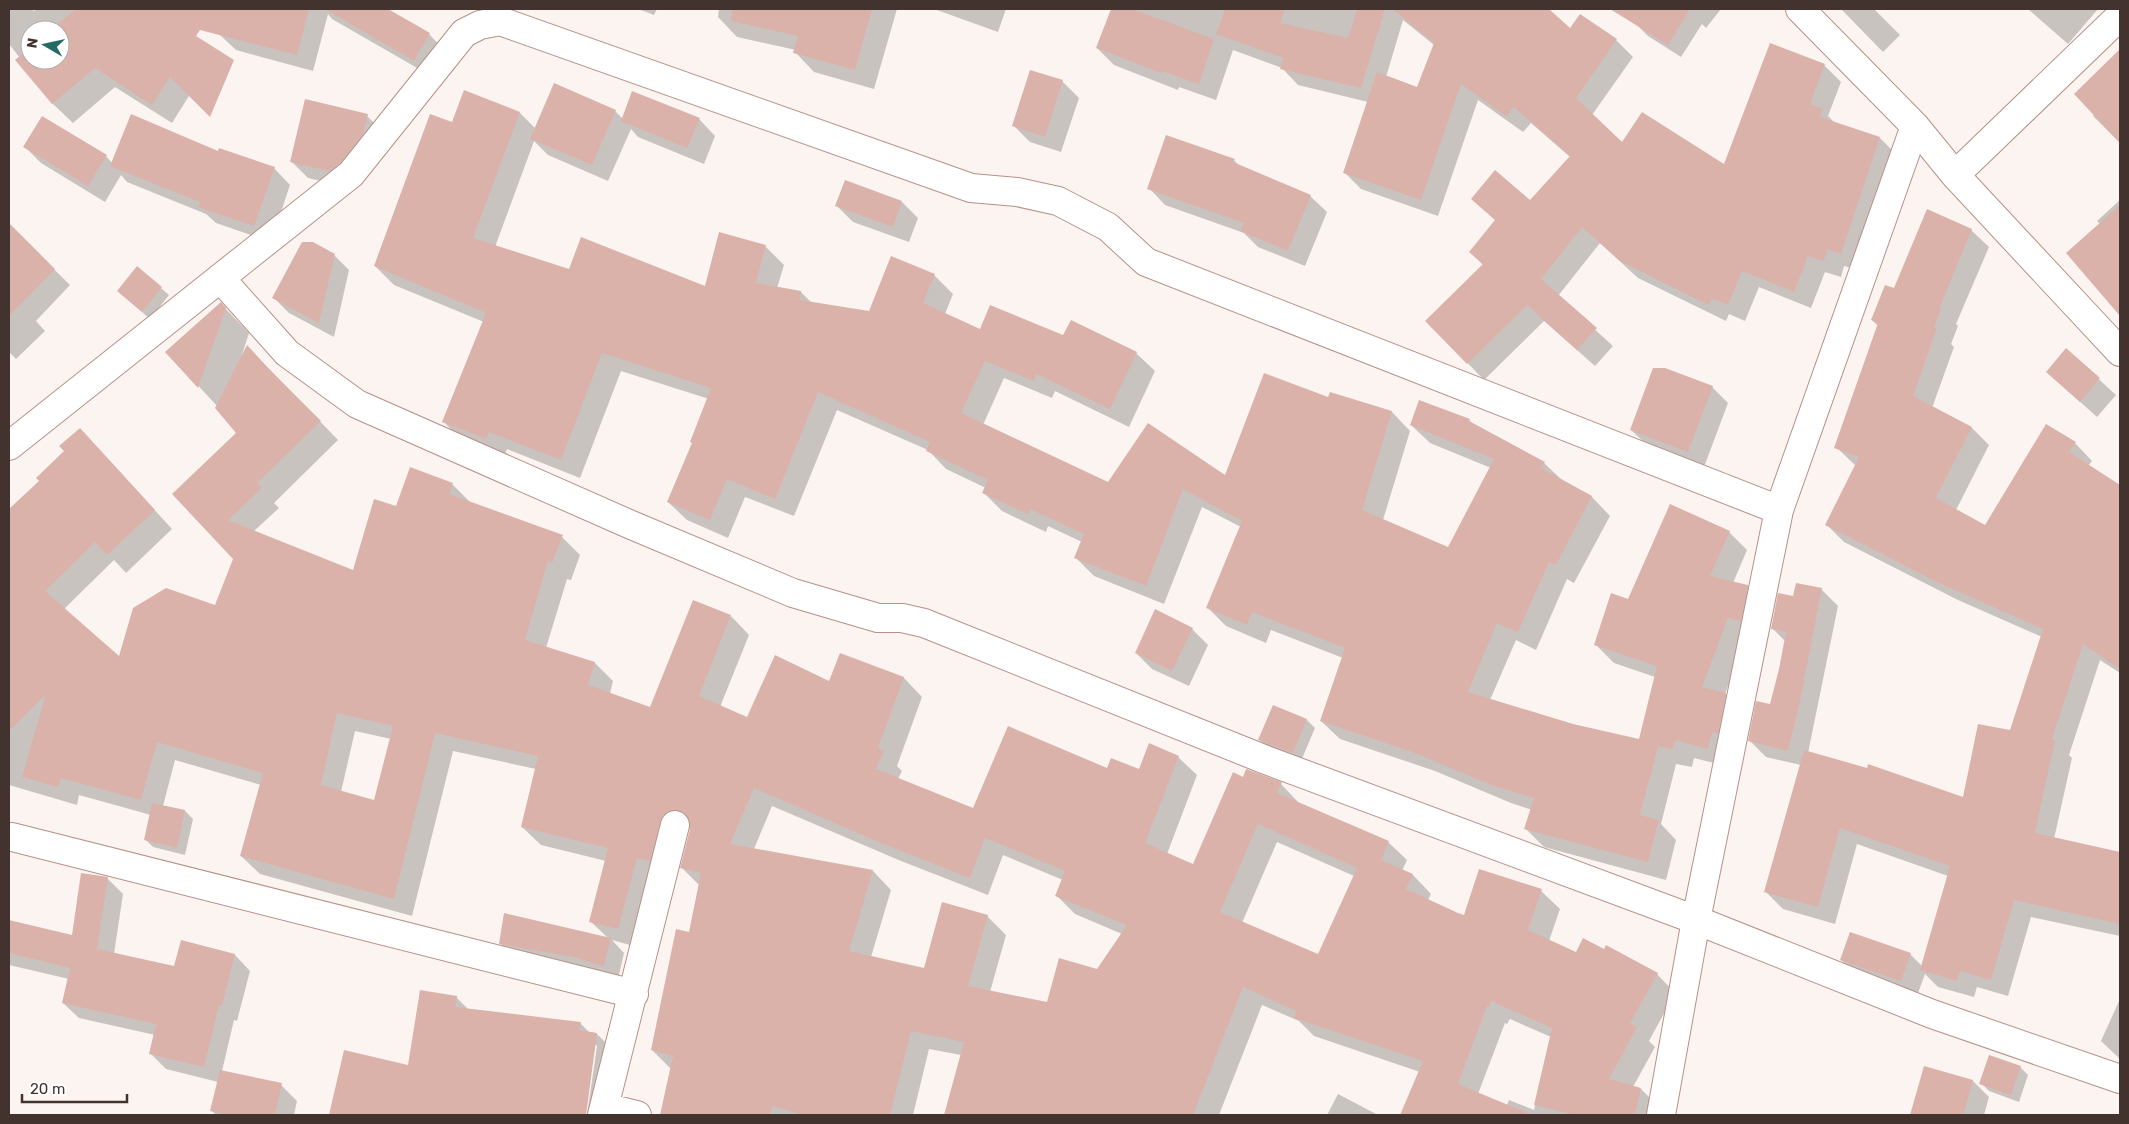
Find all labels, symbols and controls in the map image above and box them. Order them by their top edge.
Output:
north arrow [20,20,70,70]
text: N [23,37,42,49]
scale bar [22,1072,128,1104]
text: 20 m [30,1080,65,1098]

